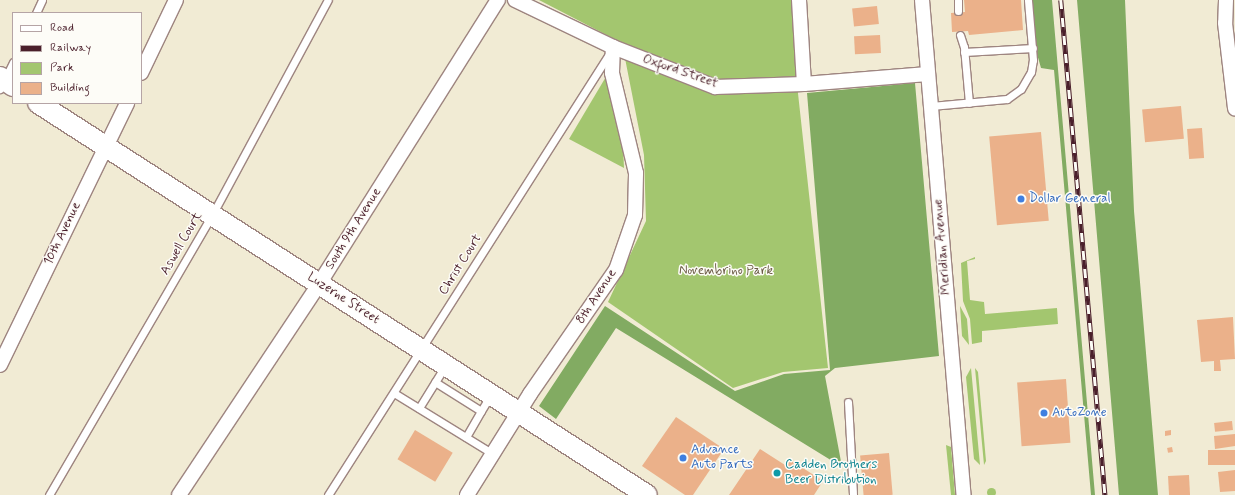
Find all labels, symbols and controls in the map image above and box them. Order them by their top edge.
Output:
legend [12,12,142,104]
text: Road [50,20,74,36]
text: Railway [50,40,91,56]
street label: Oxford Street [641,52,719,92]
text: Park [50,60,74,76]
text: Building [50,80,90,96]
street label: South 9th Avenue [323,185,385,273]
place label: Dollar General [1029,191,1109,207]
marker: Dollar General [1016,194,1026,204]
street label: 10th Avenue [41,200,85,268]
street label: Meridian Avenue [931,200,955,294]
street label: Aswell Court [158,210,206,278]
street label: Christ Court [436,232,486,298]
park label: Novembrino Park [679,263,773,279]
street label: 8th Avenue [573,267,621,327]
street label: Luzerne Street [303,269,383,329]
place label: AutoZone [1052,405,1107,421]
marker: AutoZone [1039,408,1049,418]
place label: Advance Auto Parts [691,443,750,474]
marker: Advance Auto Parts [678,453,688,463]
place label: Cadden Brothers Beer Distribution [785,458,877,489]
marker: Cadden Brothers Beer Distribution [772,468,782,478]

